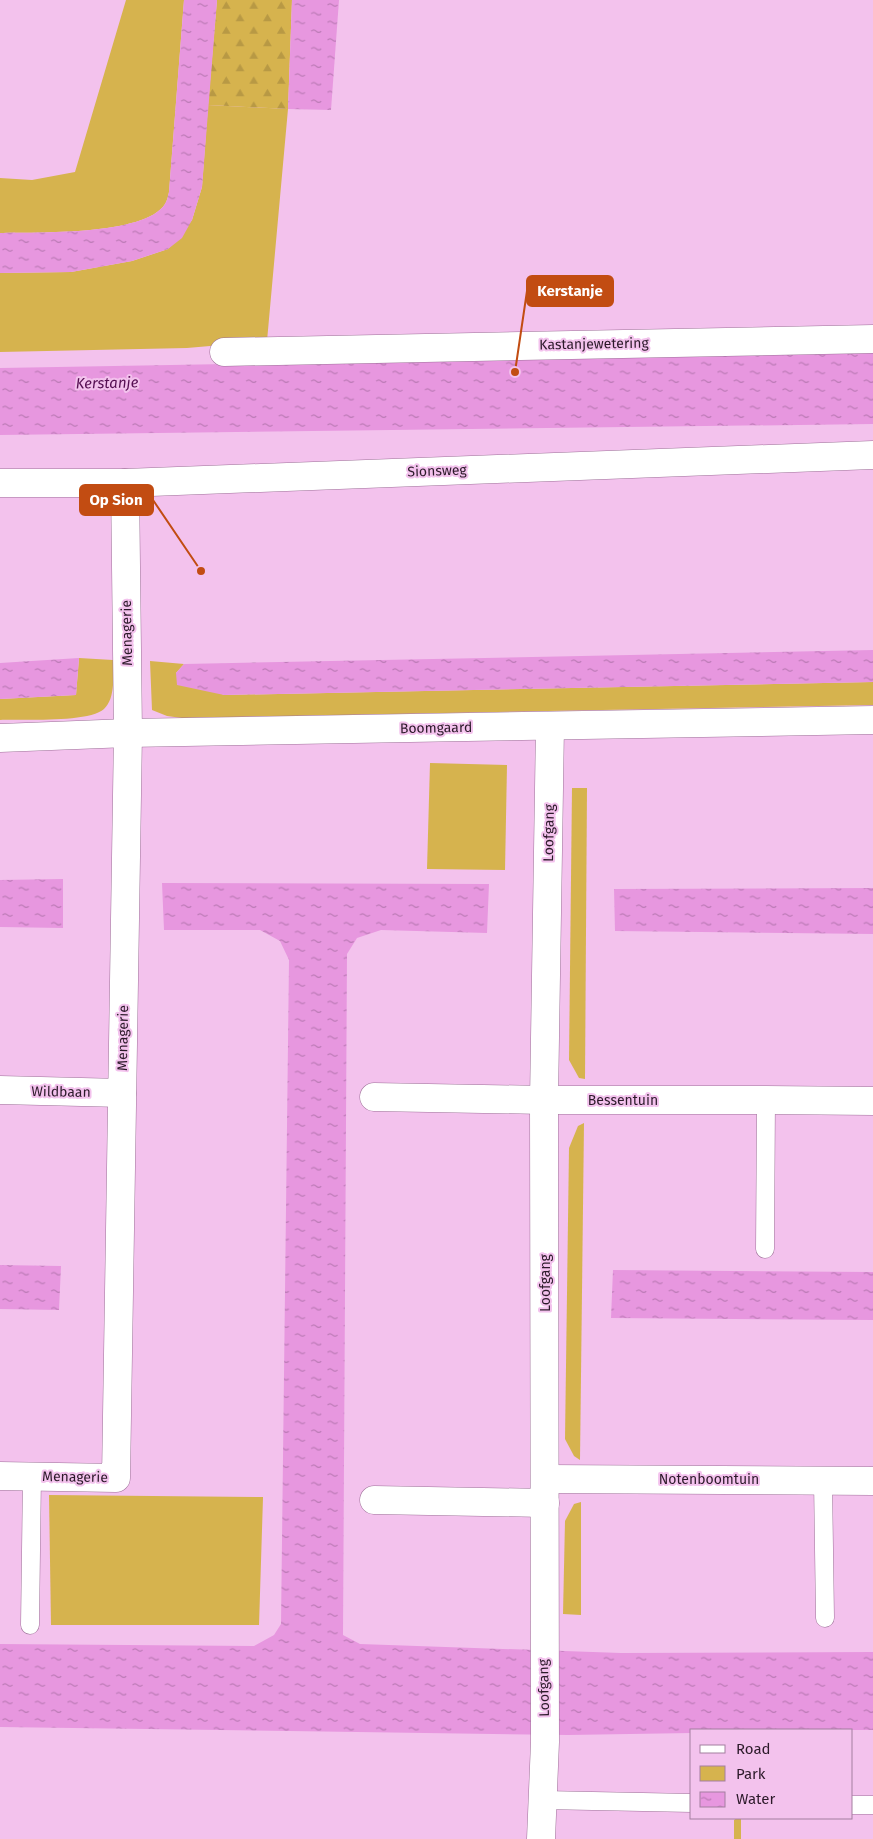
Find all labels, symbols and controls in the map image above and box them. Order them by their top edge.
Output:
callout: Kerstanje [527,276,613,306]
text: Kerstanje [537,282,603,300]
street label: Kastanjewetering [539,335,650,353]
water label: Kerstanje [75,373,139,393]
street label: Sionsweg [407,461,468,481]
callout: Op Sion [80,485,153,515]
text: Op Sion [89,491,143,509]
street label: Menagerie [118,600,136,666]
street label: Boomgaard [400,719,472,737]
street label: Loofgang [540,803,558,862]
street label: Menagerie [114,1005,132,1071]
street label: Wildbaan [31,1083,91,1101]
street label: Bessentuin [588,1092,658,1109]
street label: Loofgang [537,1253,554,1312]
street label: Menagerie [42,1468,108,1486]
street label: Notenboomtuin [659,1471,759,1488]
street label: Loofgang [535,1658,553,1717]
legend [690,1729,853,1819]
text: Road [736,1740,771,1758]
text: Park [736,1765,766,1783]
text: Water [736,1790,775,1808]

